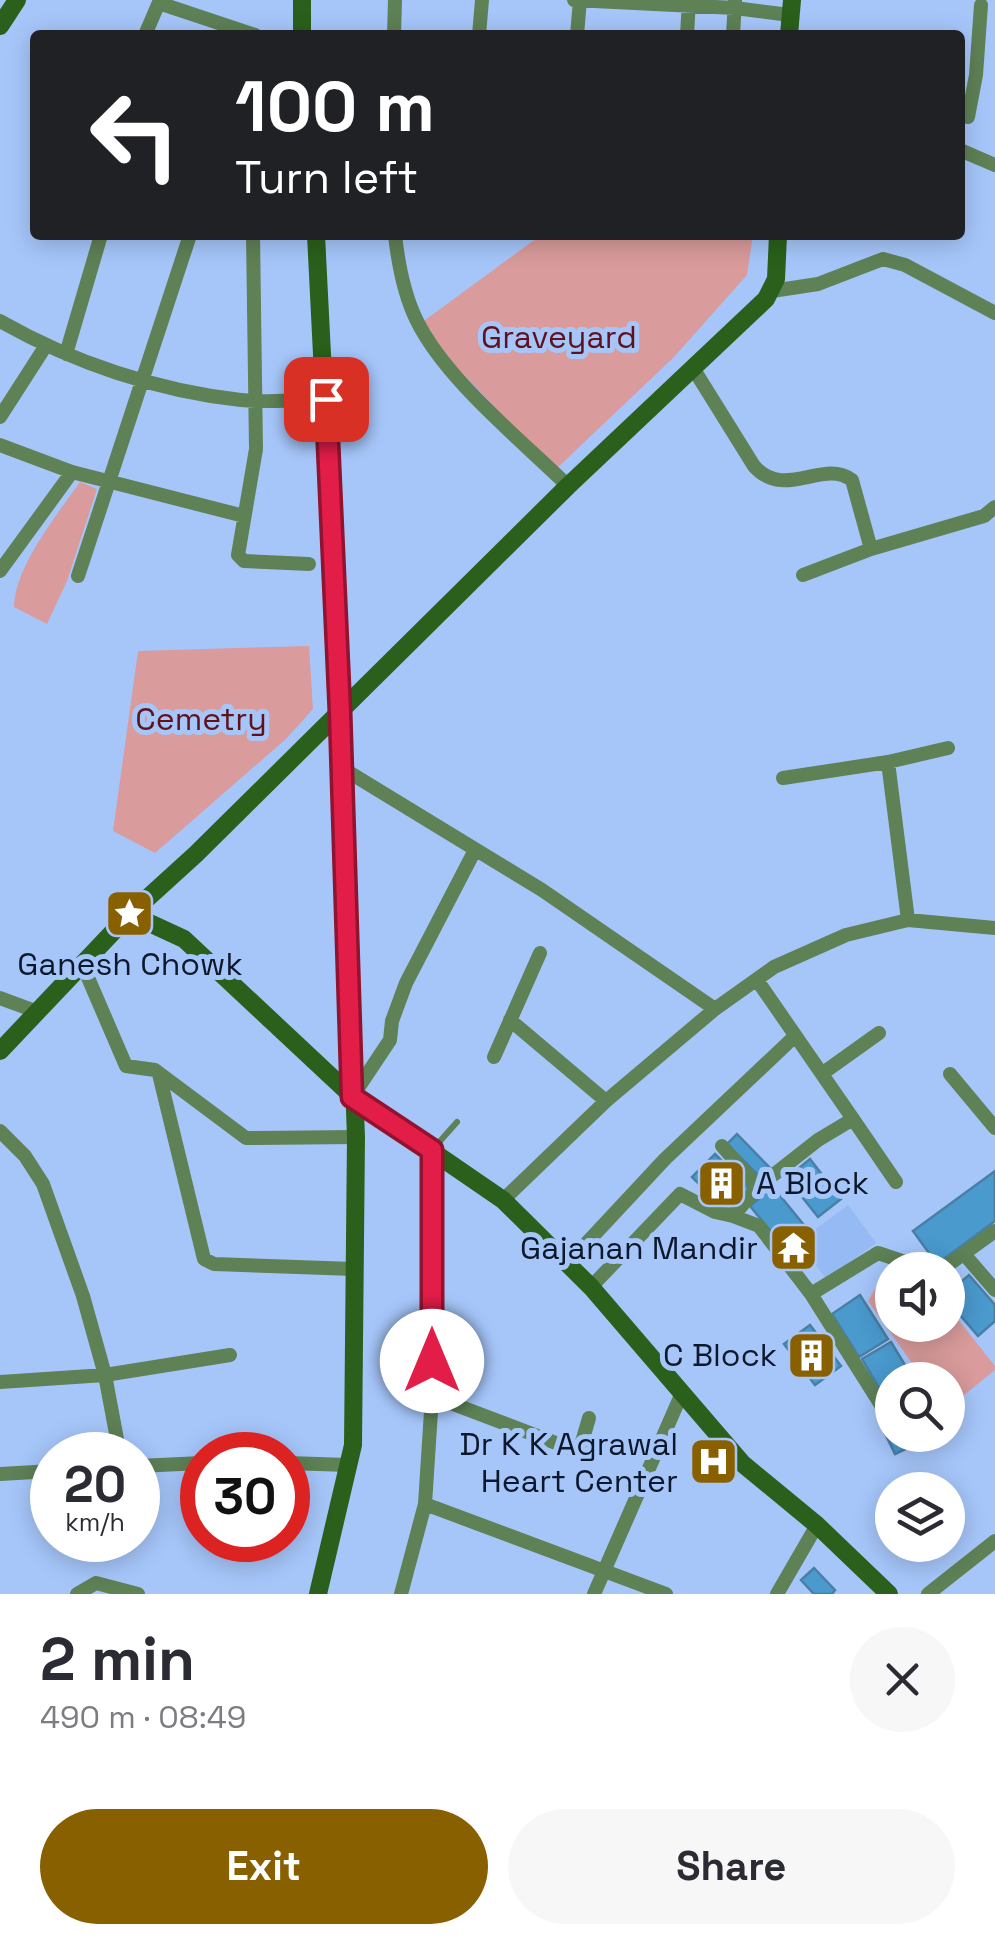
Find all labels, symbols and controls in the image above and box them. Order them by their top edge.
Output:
text: 100 m [235,62,435,151]
icon: left [70,70,200,200]
text: Turn left [235,149,418,206]
park label: Graveyard [481,317,637,357]
pin [284,357,369,442]
icon: arrive [299,372,354,427]
park label: Cemetry [135,699,267,739]
place icon: Ganesh Chowk [104,888,156,940]
place label: Ganesh Chowk [17,944,243,984]
building icon: A Block [695,1157,747,1209]
place label: A Block [756,1163,869,1203]
temple icon: Gajanan Mandir [767,1222,819,1274]
place label: Gajanan Mandir [520,1228,758,1268]
map controls [875,1252,965,1562]
button: sound [875,1252,965,1342]
position arrow [380,1309,484,1413]
building icon: C Block [786,1329,838,1381]
place label: C Block [663,1335,777,1375]
button: search [875,1362,965,1452]
place label: Dr K K Agrawal Heart Center [460,1424,678,1501]
speed limit sign: 30 [180,1432,310,1562]
hospital icon: Dr K K Agrawal Heart Center [687,1436,739,1488]
text: 20 [64,1453,126,1517]
button: layers [875,1472,965,1562]
text: km/h [65,1506,125,1538]
text: 2 min [40,1621,195,1698]
button: close [850,1627,955,1732]
text: 490 m · 08:49 [40,1697,246,1737]
button: Exit [40,1809,488,1924]
button: Share [508,1809,955,1924]

